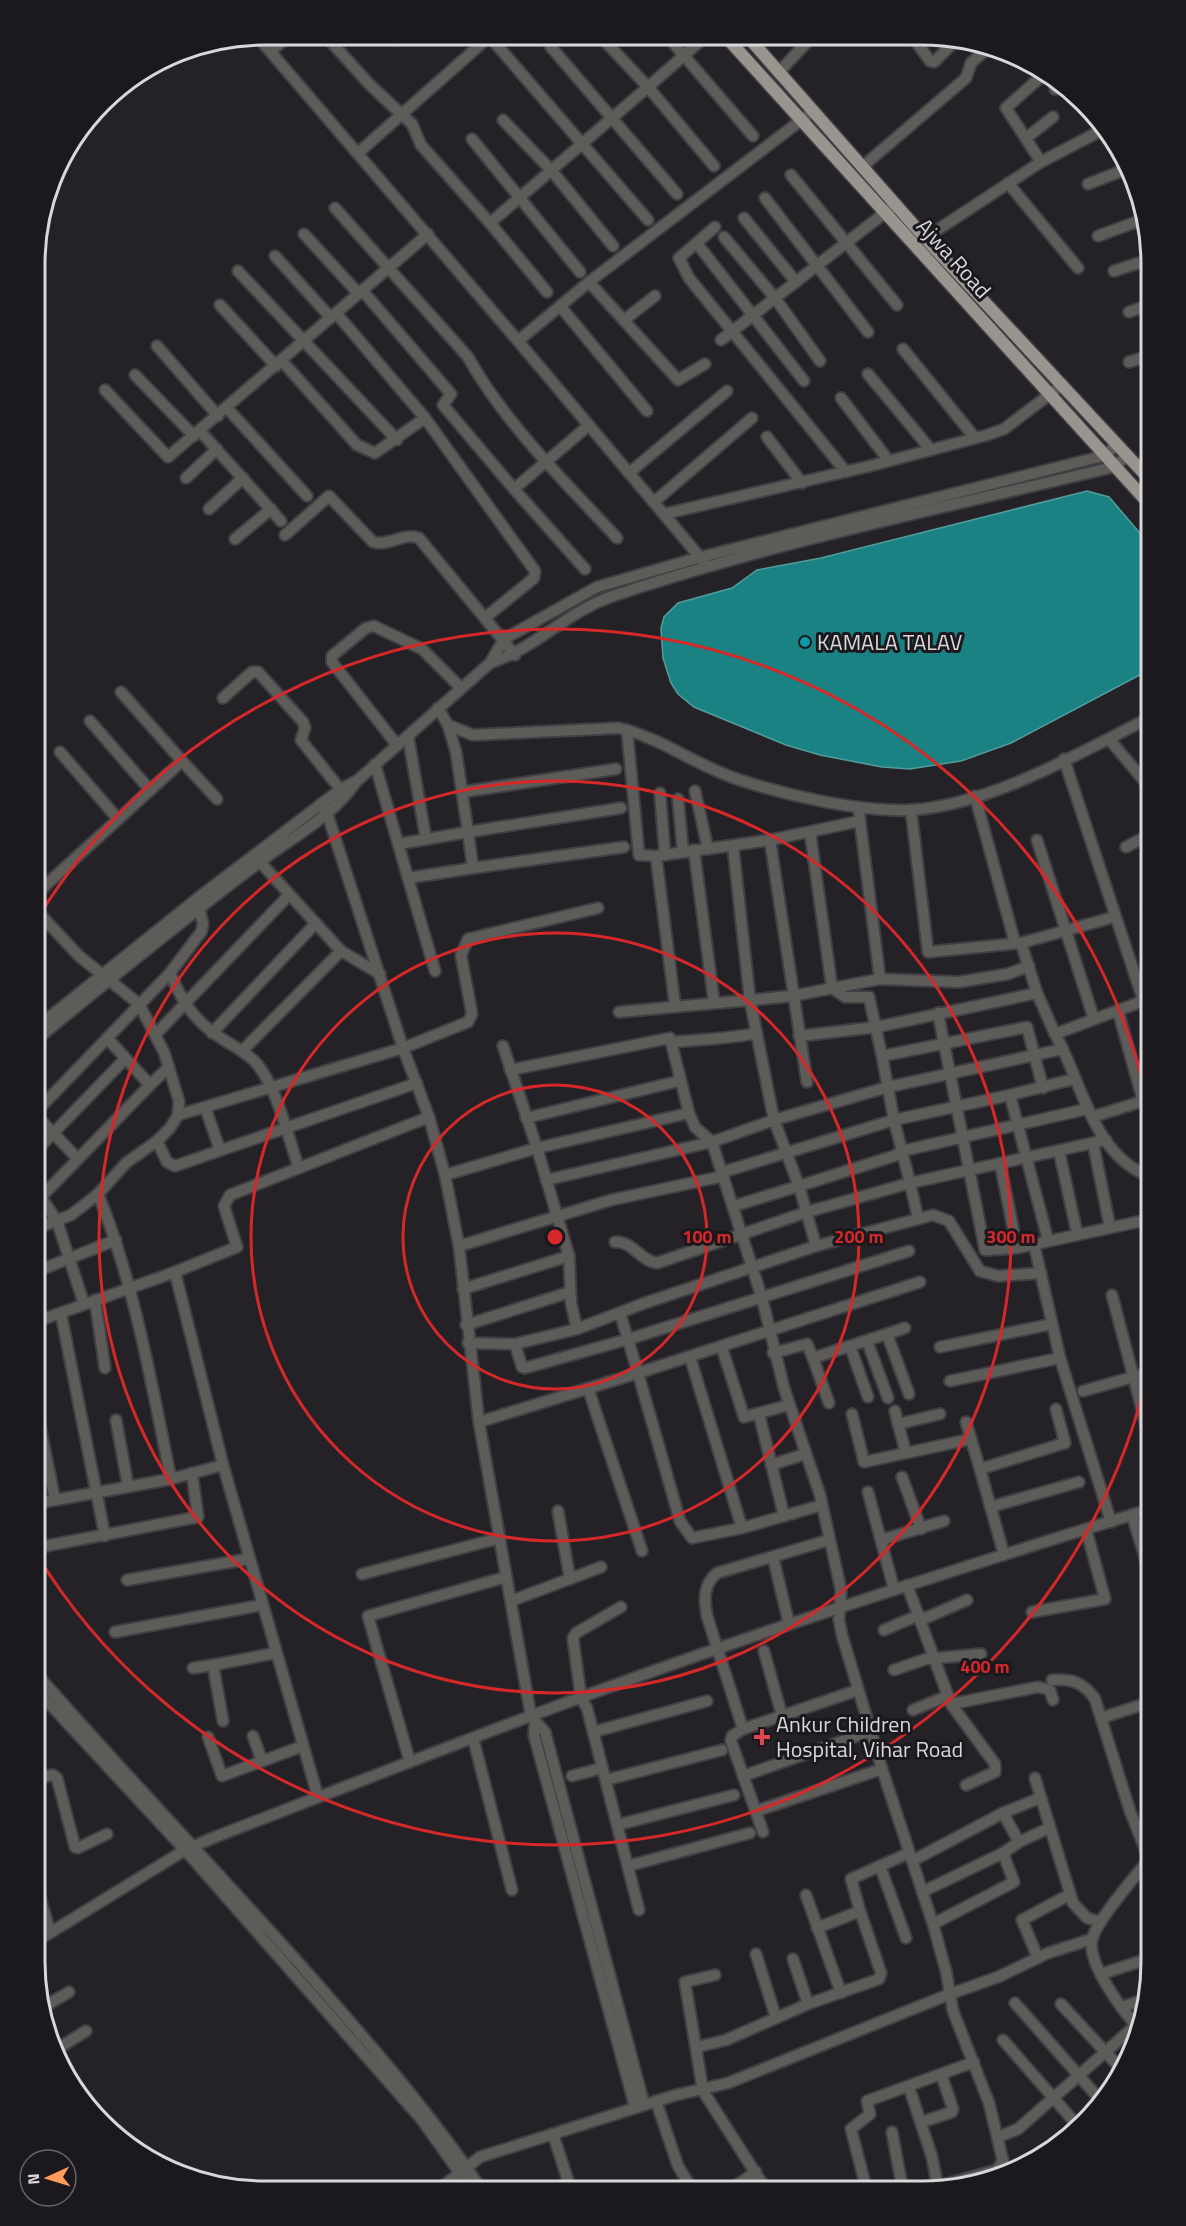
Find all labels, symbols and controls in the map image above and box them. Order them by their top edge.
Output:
street label: Ajwa Road [909,210,999,306]
place label: KAMALA TALAV [817,625,962,659]
marker: KAMALA TALAV [798,635,812,649]
text: 100 m [682,1223,732,1250]
text: 200 m [834,1223,884,1250]
text: 300 m [986,1223,1036,1250]
centre of rings [545,1227,565,1247]
text: 400 m [960,1653,1010,1680]
place label: Ankur Children Hospital, Vihar Road [776,1707,963,1766]
marker: Ankur Children Hospital, Vihar Road [753,1728,771,1746]
north arrow [18,2148,78,2208]
text: N [21,2173,45,2185]

